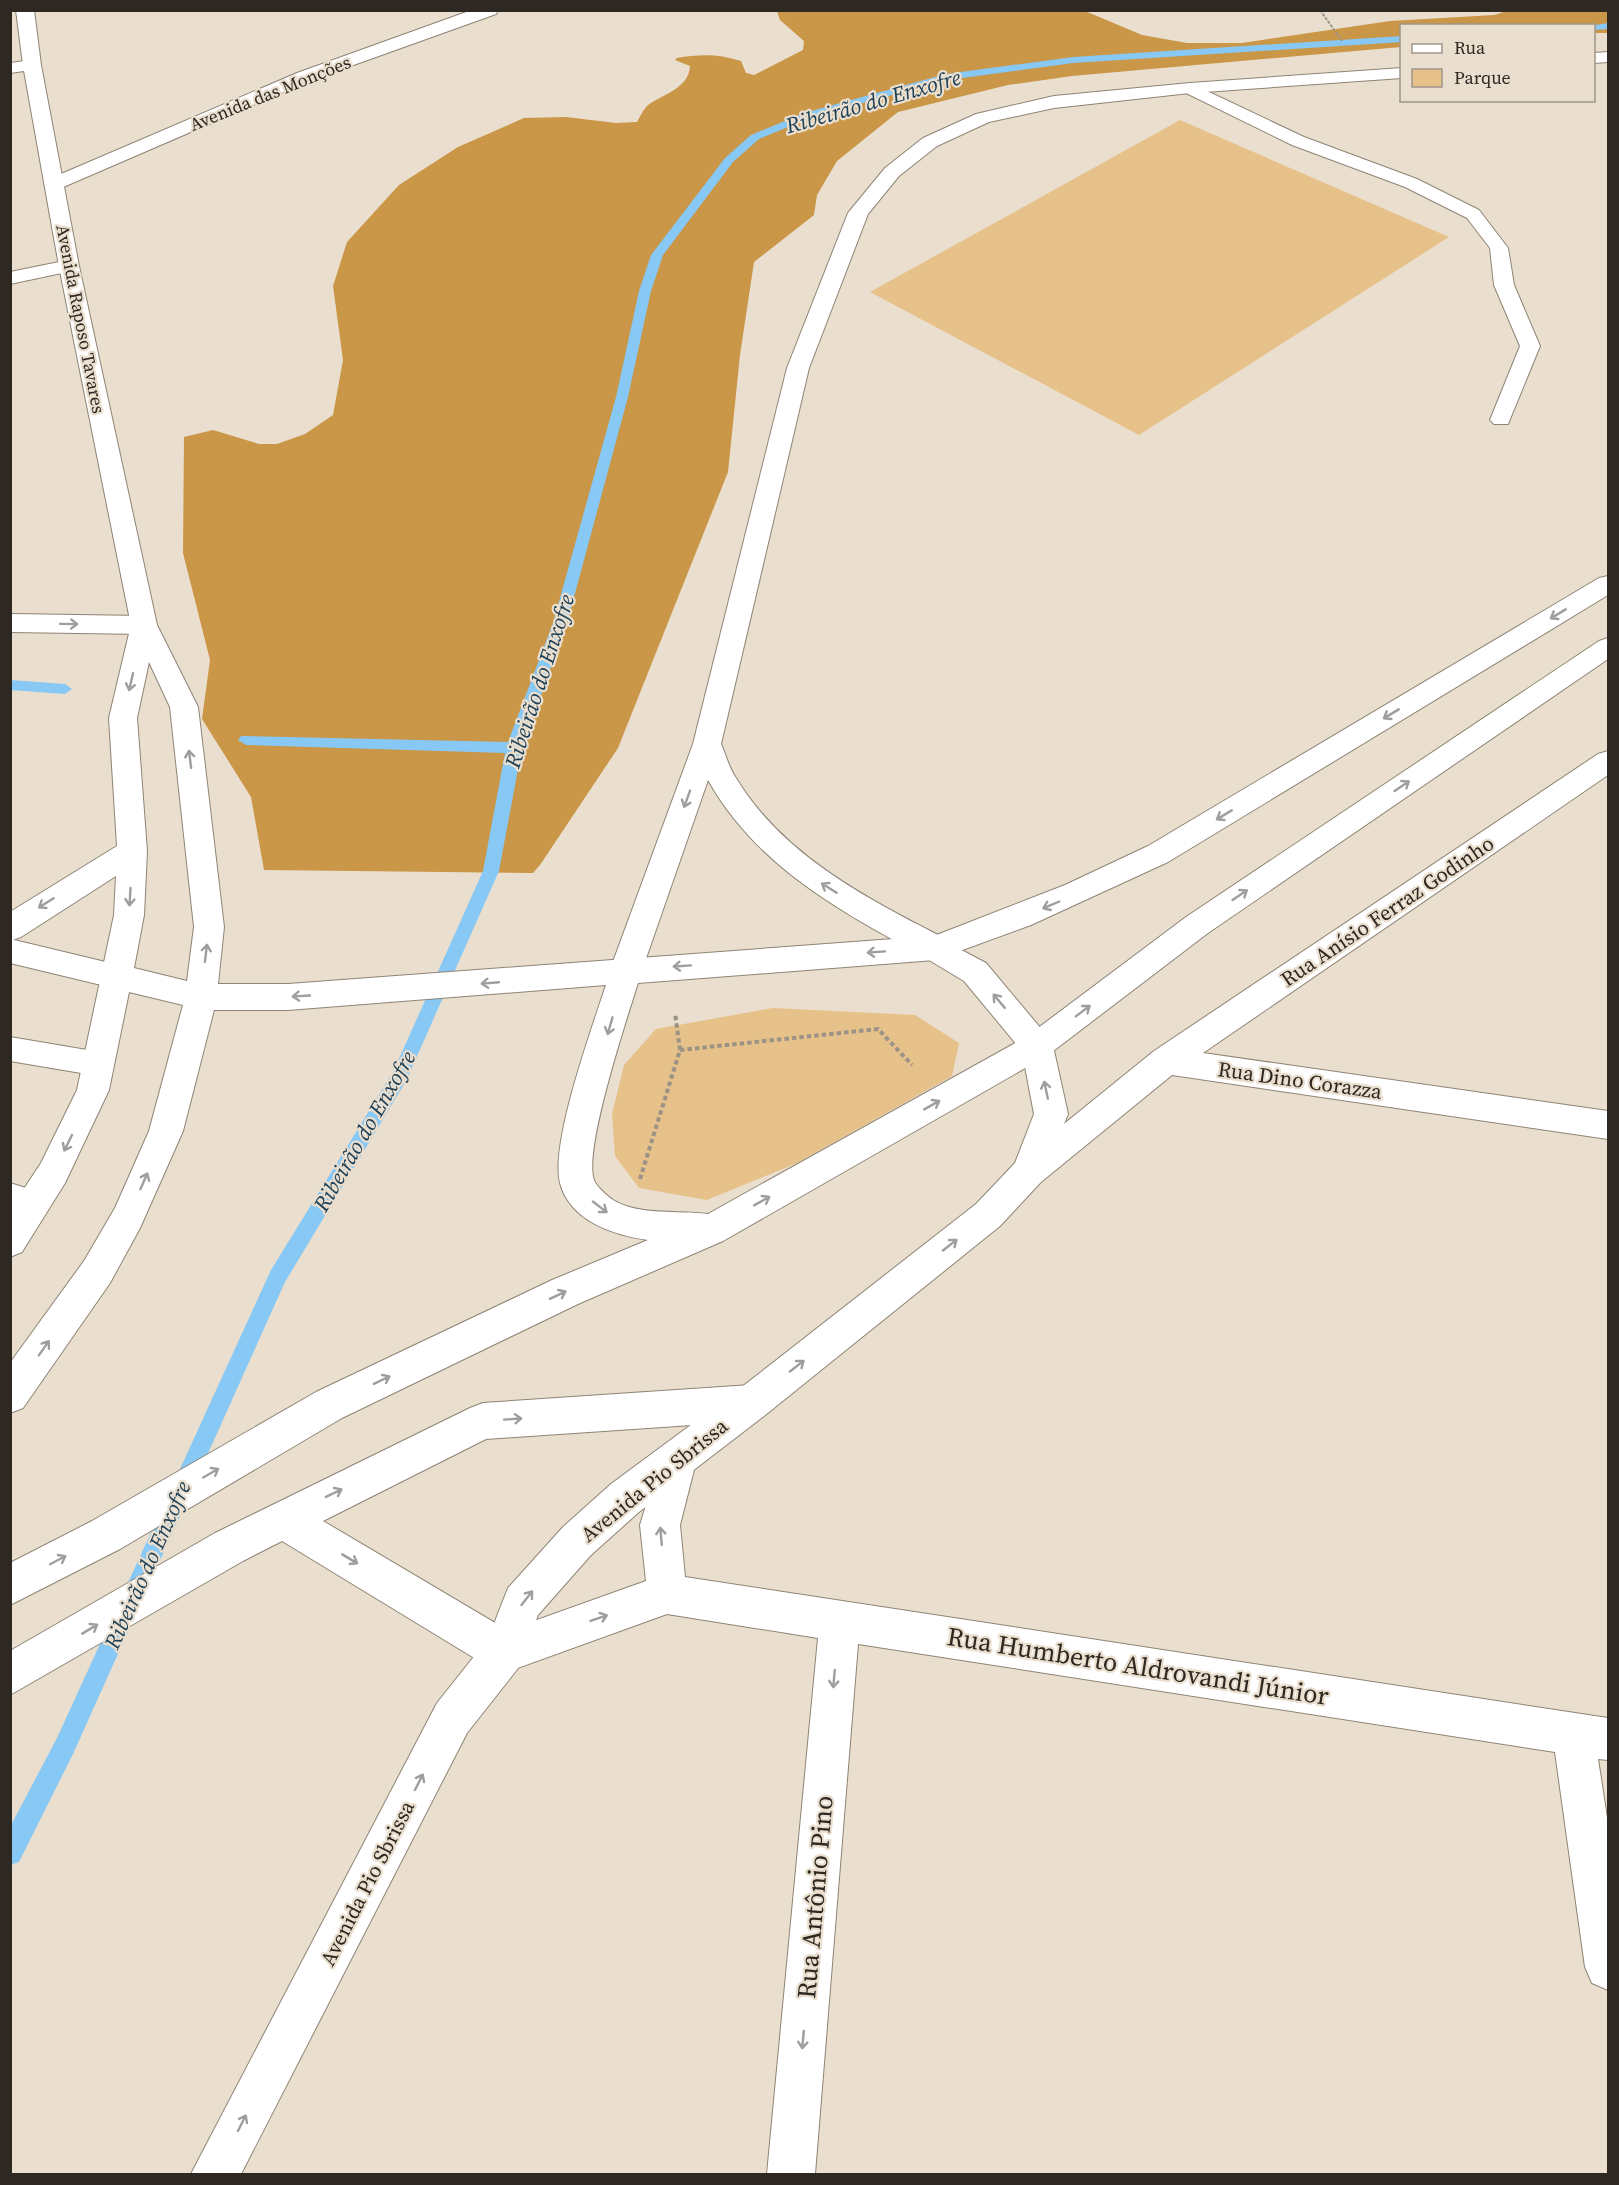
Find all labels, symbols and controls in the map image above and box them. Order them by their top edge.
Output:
legend [1400,24,1595,102]
text: Rua [1454,35,1486,60]
street label: Avenida das Monções [186,49,355,137]
water label: Ribeirão do Enxofre [781,62,964,141]
text: Parque [1454,65,1511,90]
street label: Avenida Raposo Tavares [50,222,112,416]
water label: Ribeirão do Enxofre [496,590,581,773]
one-way arrow [1550,608,1567,620]
one-way arrow [58,618,78,630]
one-way arrow [125,673,137,692]
one-way arrow [1383,709,1400,721]
one-way arrow [184,750,195,770]
one-way arrow [1393,780,1409,792]
one-way arrow [681,790,692,808]
one-way arrow [1216,809,1233,821]
street label: Rua Anísio Ferraz Godinho [1275,829,1499,993]
one-way arrow [821,882,838,894]
one-way arrow [125,887,136,907]
one-way arrow [1231,889,1248,901]
one-way arrow [38,897,55,909]
one-way arrow [1043,900,1061,911]
one-way arrow [201,944,212,964]
one-way arrow [867,947,887,958]
one-way arrow [672,961,692,972]
one-way arrow [481,978,501,989]
one-way arrow [291,991,311,1002]
one-way arrow [993,993,1006,1009]
one-way arrow [1075,1005,1091,1017]
one-way arrow [604,1016,615,1035]
water label: Ribeirão do Enxofre [305,1045,422,1218]
street label: Rua Dino Corazza [1216,1054,1384,1106]
one-way arrow [1040,1081,1051,1100]
one-way arrow [924,1099,941,1111]
one-way arrow [61,1133,73,1151]
one-way arrow [139,1172,150,1190]
one-way arrow [753,1195,771,1206]
one-way arrow [592,1200,608,1213]
one-way arrow [941,1239,957,1252]
one-way arrow [548,1289,566,1301]
one-way arrow [38,1340,50,1356]
one-way arrow [789,1360,805,1373]
one-way arrow [373,1373,391,1385]
street label: Avenida Pio Sbrissa [574,1411,734,1548]
one-way arrow [502,1413,522,1424]
one-way arrow [202,1467,219,1479]
water label: Ribeirão do Enxofre [96,1476,197,1655]
one-way arrow [325,1487,343,1499]
one-way arrow [655,1527,666,1546]
one-way arrow [49,1554,67,1565]
one-way arrow [341,1554,358,1566]
one-way arrow [520,1590,533,1606]
one-way arrow [589,1612,608,1623]
street label: Rua Humberto Aldrovandi Júnior [945,1618,1331,1714]
one-way arrow [81,1622,98,1634]
one-way arrow [828,1668,839,1688]
one-way arrow [413,1774,425,1791]
street label: Rua Antônio Pino [788,1794,842,2000]
street label: Avenida Pio Sbrissa [313,1795,421,1971]
one-way arrow [797,2030,808,2050]
one-way arrow [237,2114,248,2132]

